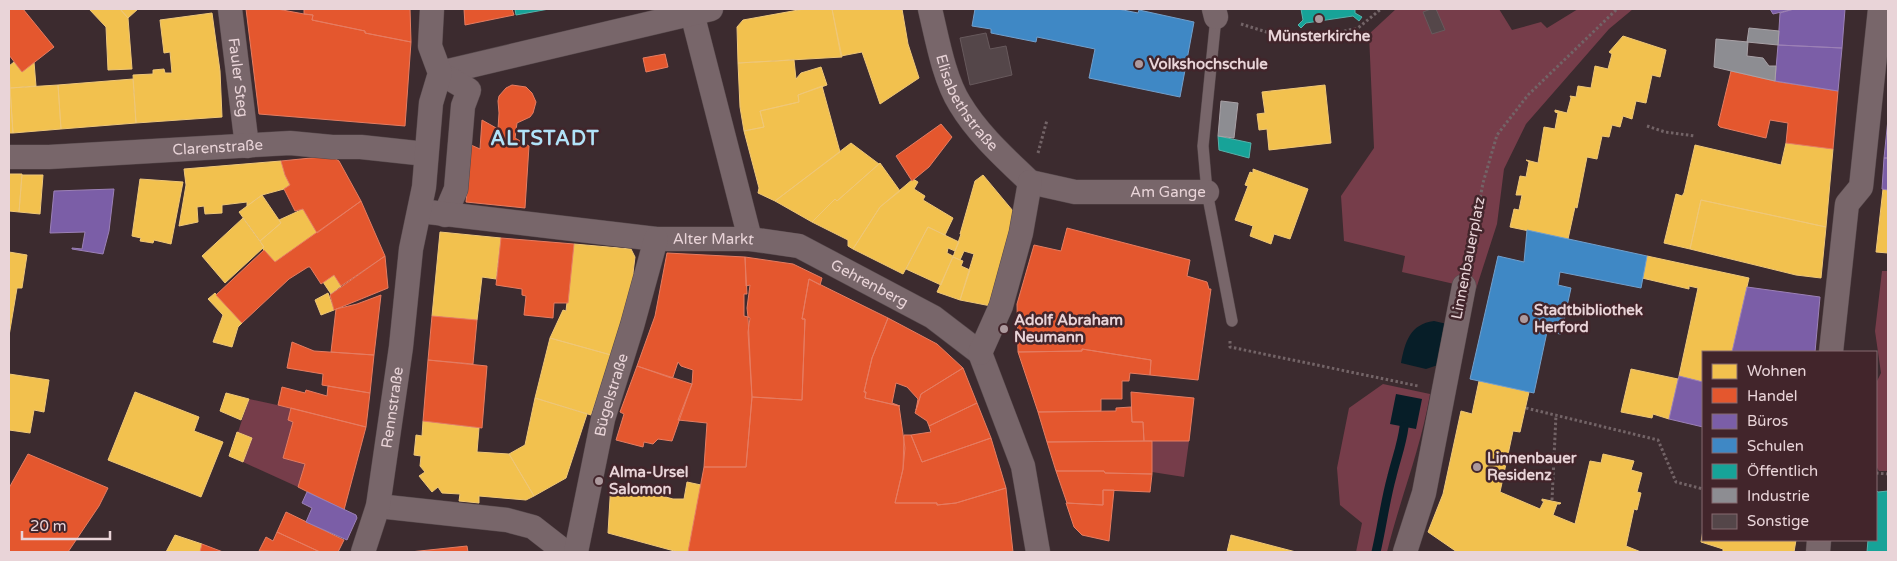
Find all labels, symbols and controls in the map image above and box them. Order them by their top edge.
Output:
marker: Münsterkirche [1313,13,1325,25]
place label: Münsterkirche [1268,27,1371,45]
street label: Fauler Steg [225,37,252,118]
street label: Elisabethstraße [932,52,1002,155]
place label: Volkshochschule [1149,55,1268,73]
marker: Volkshochschule [1133,58,1145,70]
district label: ALTSTADT [490,127,600,151]
street label: Clarenstraße [172,136,263,159]
street label: Am Gange [1130,183,1206,201]
street label: Linnenbauerplatz [1447,195,1489,321]
street label: Alter Markt [673,230,755,249]
street label: Gehrenberg [828,256,911,311]
place label: Stadtbibliothek Herford [1534,301,1643,336]
place label: Adolf Abraham Neumann [1014,311,1123,346]
marker: Stadtbibliothek Herford [1518,313,1530,325]
marker: Adolf Abraham Neumann [998,323,1010,335]
street label: Bügelstraße [591,351,632,438]
legend [1702,351,1877,541]
text: Wohnen [1747,362,1807,380]
street label: Rennstraße [377,365,407,449]
text: Handel [1747,387,1798,405]
text: Büros [1747,412,1788,430]
text: Schulen [1747,437,1804,455]
place label: Linnenbauer Residenz [1487,449,1577,484]
marker: Linnenbauer Residenz [1471,461,1483,473]
text: Öffentlich [1747,462,1818,480]
place label: Alma-Ursel Salomon [609,463,688,498]
marker: Alma-Ursel Salomon [593,475,605,487]
text: Industrie [1747,487,1810,505]
scale bar [22,508,110,540]
text: Sonstige [1747,512,1809,530]
text: 20 m [30,517,67,535]

